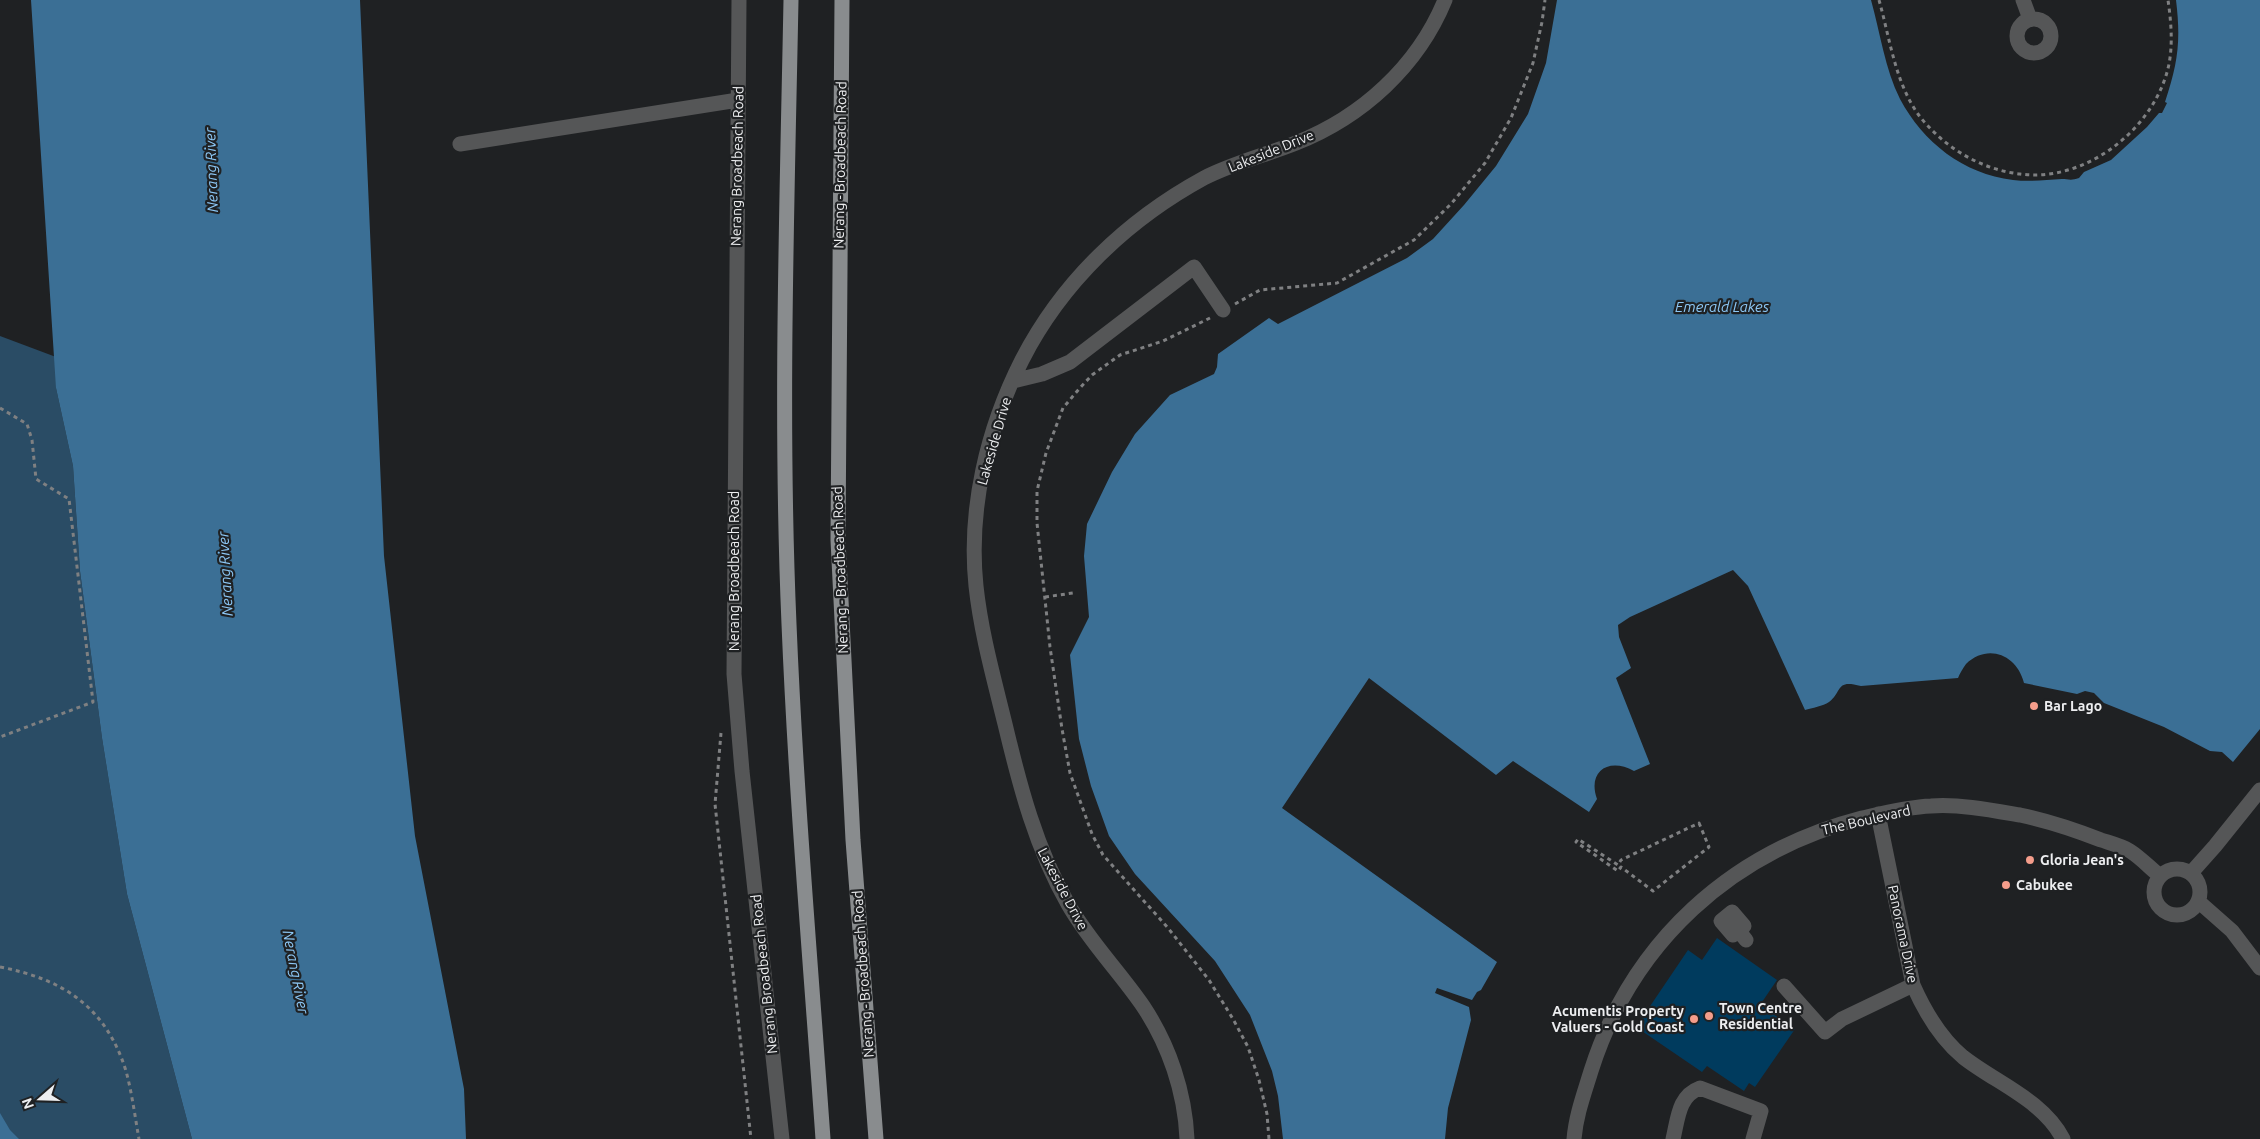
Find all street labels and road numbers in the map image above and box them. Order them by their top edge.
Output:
street label: Nerang - Broadbeach Road [831,81,849,249]
street label: Nerang Broadbeach Road [728,86,746,246]
street label: Lakeside Drive [1226,127,1316,175]
street label: Lakeside Drive [974,395,1014,487]
street label: Nerang - Broadbeach Road [829,486,851,654]
street label: Nerang Broadbeach Road [726,491,742,651]
street label: The Boulevard [1820,802,1912,838]
street label: Lakeside Drive [1035,845,1091,933]
street label: Panorama Drive [1885,884,1921,984]
street label: Nerang - Broadbeach Road [849,890,877,1058]
street label: Nerang Broadbeach Road [748,893,780,1055]

